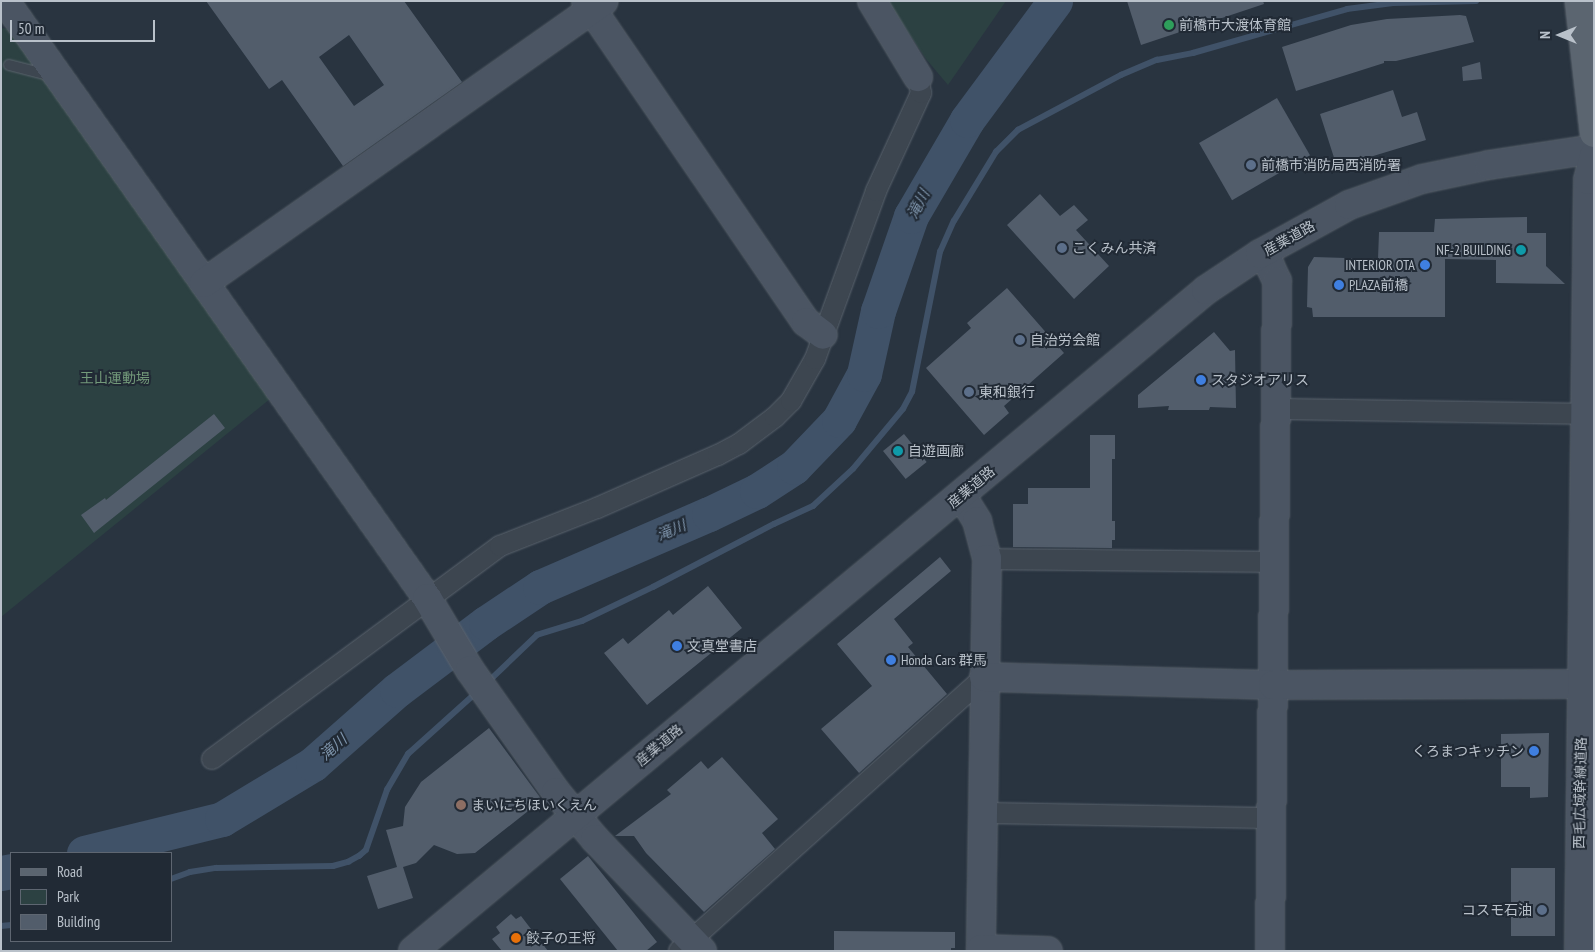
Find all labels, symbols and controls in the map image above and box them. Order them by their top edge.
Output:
scale bar [12,10,158,42]
north arrow [1535,10,1585,60]
place label: 前橋市大渡体育館 [1179,17,1291,33]
text: 50 m [18,19,44,38]
marker: 前橋市大渡体育館 [1163,19,1175,31]
text: N [1536,31,1554,39]
place label: 前橋市消防局西消防署 [1261,157,1401,173]
marker: 前橋市消防局西消防署 [1245,159,1257,171]
water label: 滝川 [903,187,933,221]
street label: 産業道路 [1260,217,1318,259]
place label: こくみん共済 [1072,240,1156,256]
marker: こくみん共済 [1056,242,1068,254]
place label: NF-2 BUILDING [1436,242,1511,258]
marker: NF-2 BUILDING [1515,244,1527,256]
place label: INTERIOR OTA [1345,257,1415,273]
marker: INTERIOR OTA [1419,259,1431,271]
place label: PLAZA前橋 [1349,277,1408,293]
marker: PLAZA前橋 [1333,279,1345,291]
place label: 自治労会館 [1030,332,1100,348]
marker: 自治労会館 [1014,334,1026,346]
park label: 王山運動場 [80,370,150,386]
place label: スタジオアリス [1211,372,1309,388]
marker: スタジオアリス [1195,374,1207,386]
place label: 東和銀行 [979,384,1035,400]
marker: 東和銀行 [963,386,975,398]
place label: 自遊画廊 [908,443,964,459]
marker: 自遊画廊 [892,445,904,457]
street label: 産業道路 [944,463,998,511]
water label: 滝川 [654,516,688,544]
place label: 文真堂書店 [687,638,757,654]
marker: 文真堂書店 [671,640,683,652]
place label: Honda Cars 群馬 [901,652,987,668]
marker: Honda Cars 群馬 [885,654,897,666]
street label: 産業道路 [632,721,686,769]
water label: 滝川 [316,730,350,764]
street label: 西毛広域幹線道路 [1571,737,1589,849]
place label: くろまつキッチン [1412,743,1524,759]
marker: くろまつキッチン [1528,745,1540,757]
place label: まいにちほいくえん [471,797,597,813]
marker: まいにちほいくえん [455,799,467,811]
legend [10,852,172,942]
text: Road [57,862,83,881]
text: Park [57,887,79,906]
place label: コスモ石油 [1462,902,1532,918]
marker: コスモ石油 [1536,904,1548,916]
text: Building [57,912,100,931]
place label: 餃子の王将 [526,930,596,946]
marker: 餃子の王将 [510,932,522,944]

